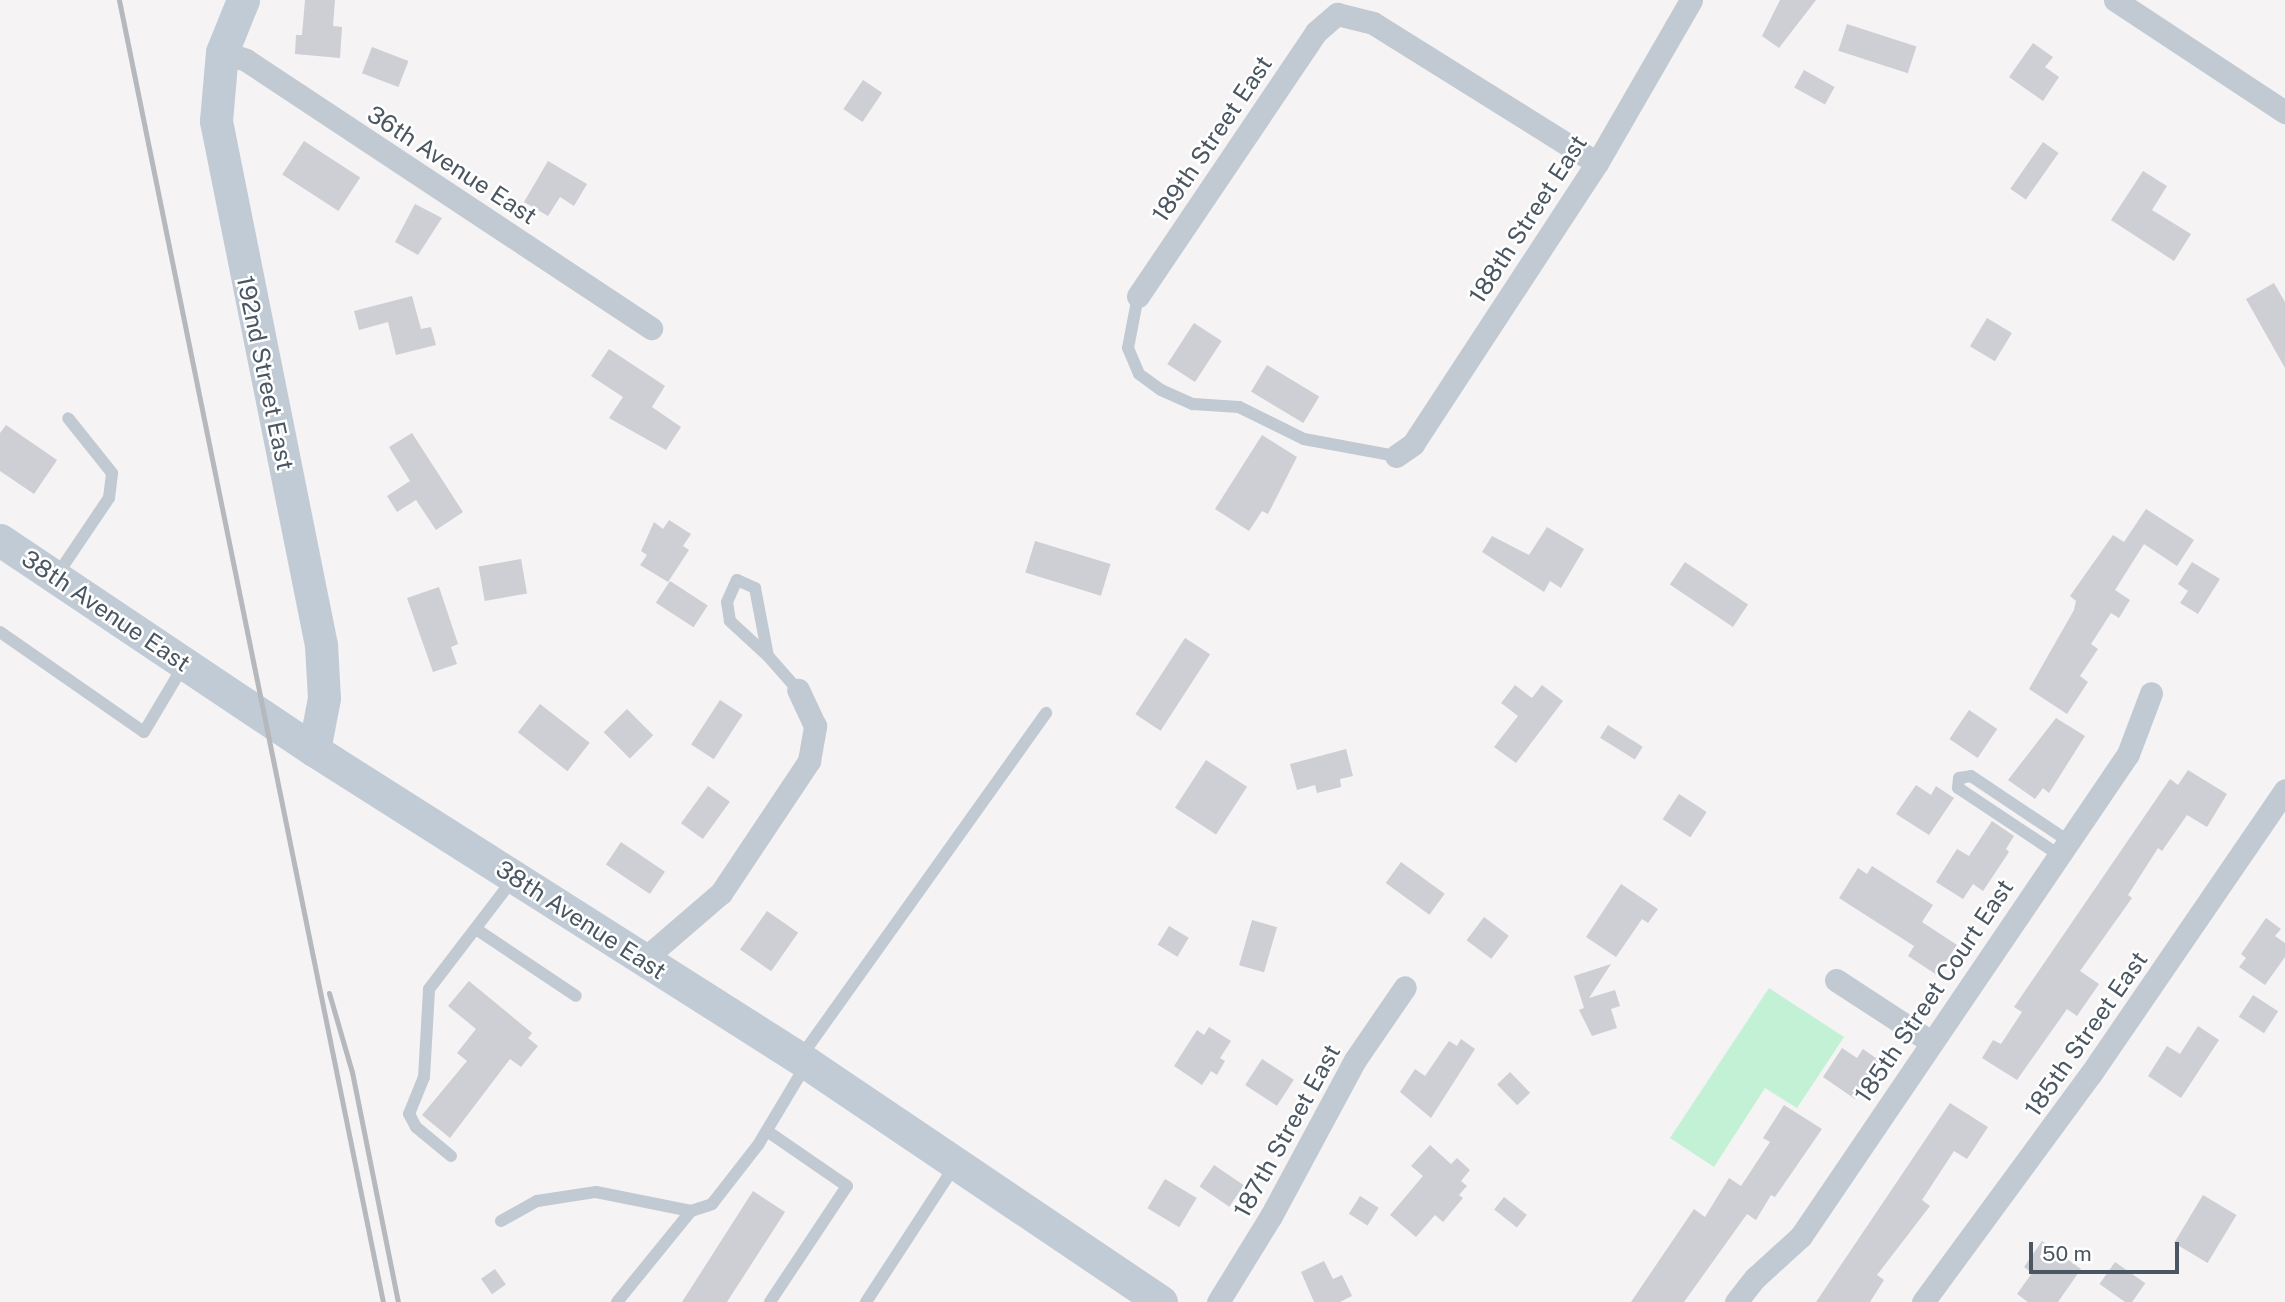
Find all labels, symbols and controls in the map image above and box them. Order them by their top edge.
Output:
street label: 189th Street East [1146,50,1278,228]
street label: 36th Avenue East [362,99,542,231]
street label: 188th Street East [1463,130,1593,308]
street label: 192nd Street East [230,273,300,473]
street label: 38th Avenue East [16,544,196,678]
street label: 38th Avenue East [491,854,671,986]
street label: 185th Street Court East [1849,874,2019,1108]
street label: 185th Street East [2018,946,2154,1122]
street label: 187th Street East [1228,1039,1346,1223]
scale bar [2033,1228,2184,1272]
text: 50 m [2042,1241,2092,1266]

